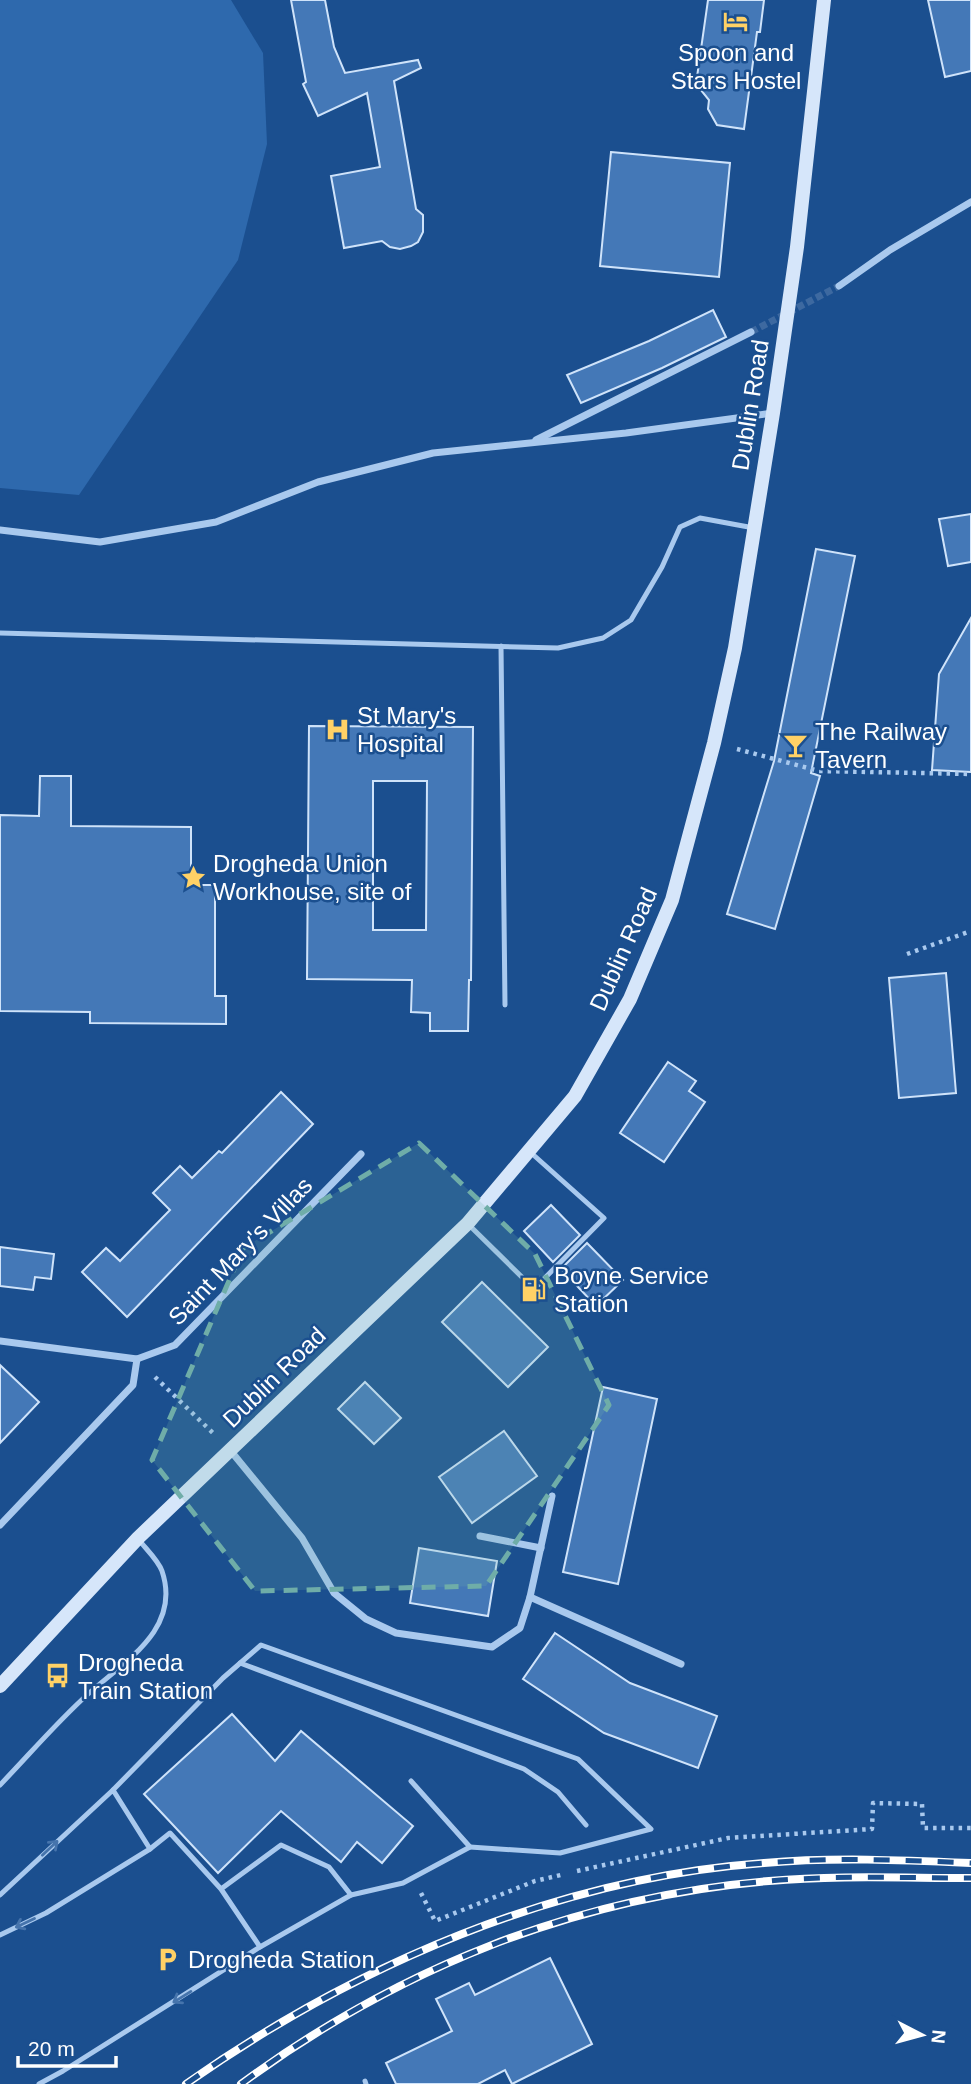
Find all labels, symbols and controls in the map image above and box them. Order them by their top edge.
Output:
hotel icon: Spoon and Stars Hostel [722,7,750,35]
place label: Spoon and Stars Hostel [671,39,801,94]
street label: Dublin Road [726,338,774,472]
place label: St Mary's Hospital [357,702,456,757]
hospital icon: St Mary's Hospital [323,715,351,743]
place label: The Railway Tavern [815,718,947,773]
bar icon: The Railway Tavern [781,731,809,759]
place label: Drogheda Union Workhouse, site of [213,850,412,905]
place icon: Drogheda Union Workhouse, site of [179,863,207,891]
street label: Dublin Road [584,883,662,1015]
street label: Saint Mary's Villas [163,1172,317,1330]
place label: Boyne Service Station [554,1262,709,1317]
fuel station icon: Boyne Service Station [520,1275,548,1303]
street label: Dublin Road [217,1321,331,1433]
place label: Drogheda Train Station [78,1649,213,1704]
bus stop icon: Drogheda Train Station [44,1662,72,1690]
one-way arrow [41,1840,58,1857]
one-way arrow [15,1917,36,1930]
parking icon: Drogheda Station [154,1945,182,1973]
place label: Drogheda Station [188,1946,375,1973]
one-way arrow [172,1990,192,2004]
north arrow [887,2000,957,2070]
scale bar [18,2024,116,2068]
text: N [927,2029,950,2045]
text: 20 m [28,2037,75,2060]

